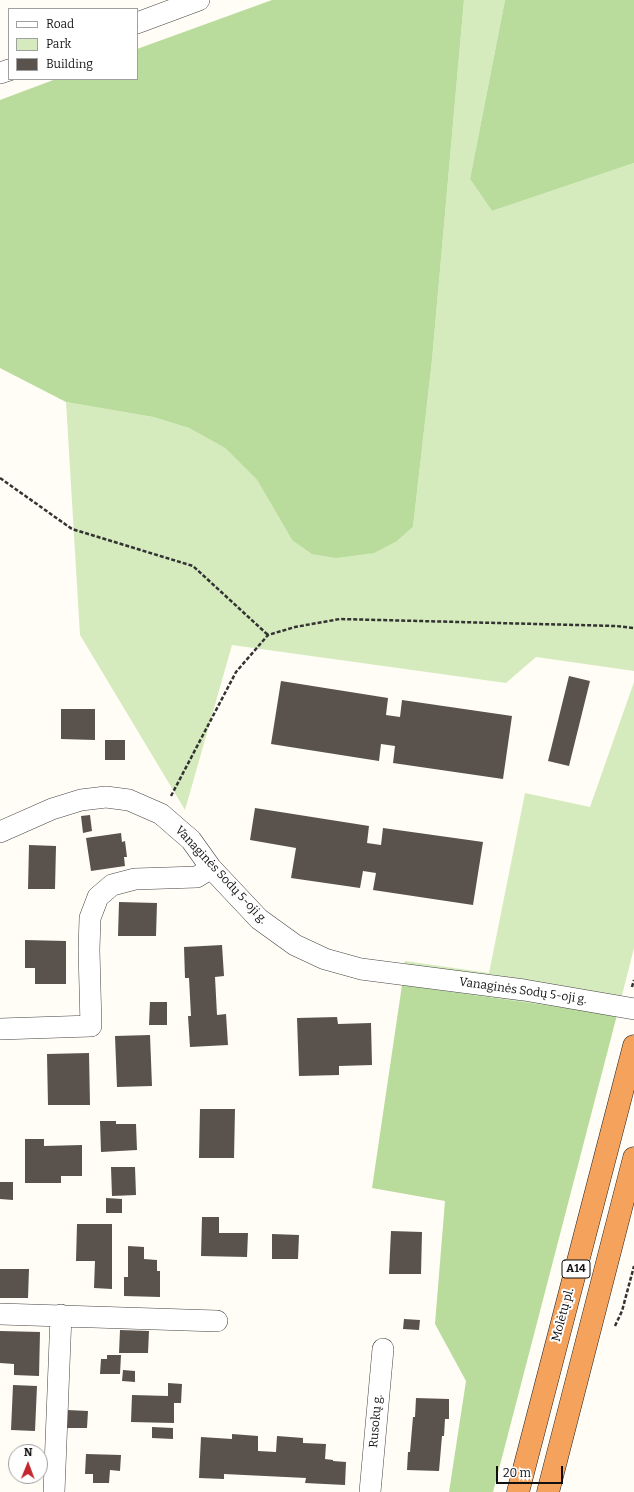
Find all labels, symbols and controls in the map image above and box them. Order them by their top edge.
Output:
legend [8,8,138,80]
text: Road [46,17,74,31]
text: Park [46,37,71,51]
text: Building [46,57,93,71]
street label: Vanaginės Sodų 5-oji g. [172,823,270,927]
street label: Vanaginės Sodų 5-oji g. [458,975,588,1007]
road number: A14 [562,1260,590,1278]
street label: Molėtų pl. [549,1287,577,1343]
street label: Rusokų g. [366,1394,386,1448]
north arrow [8,1444,48,1484]
text: N [24,1446,33,1459]
scale bar [498,1458,565,1484]
text: 20 m [503,1466,531,1480]

